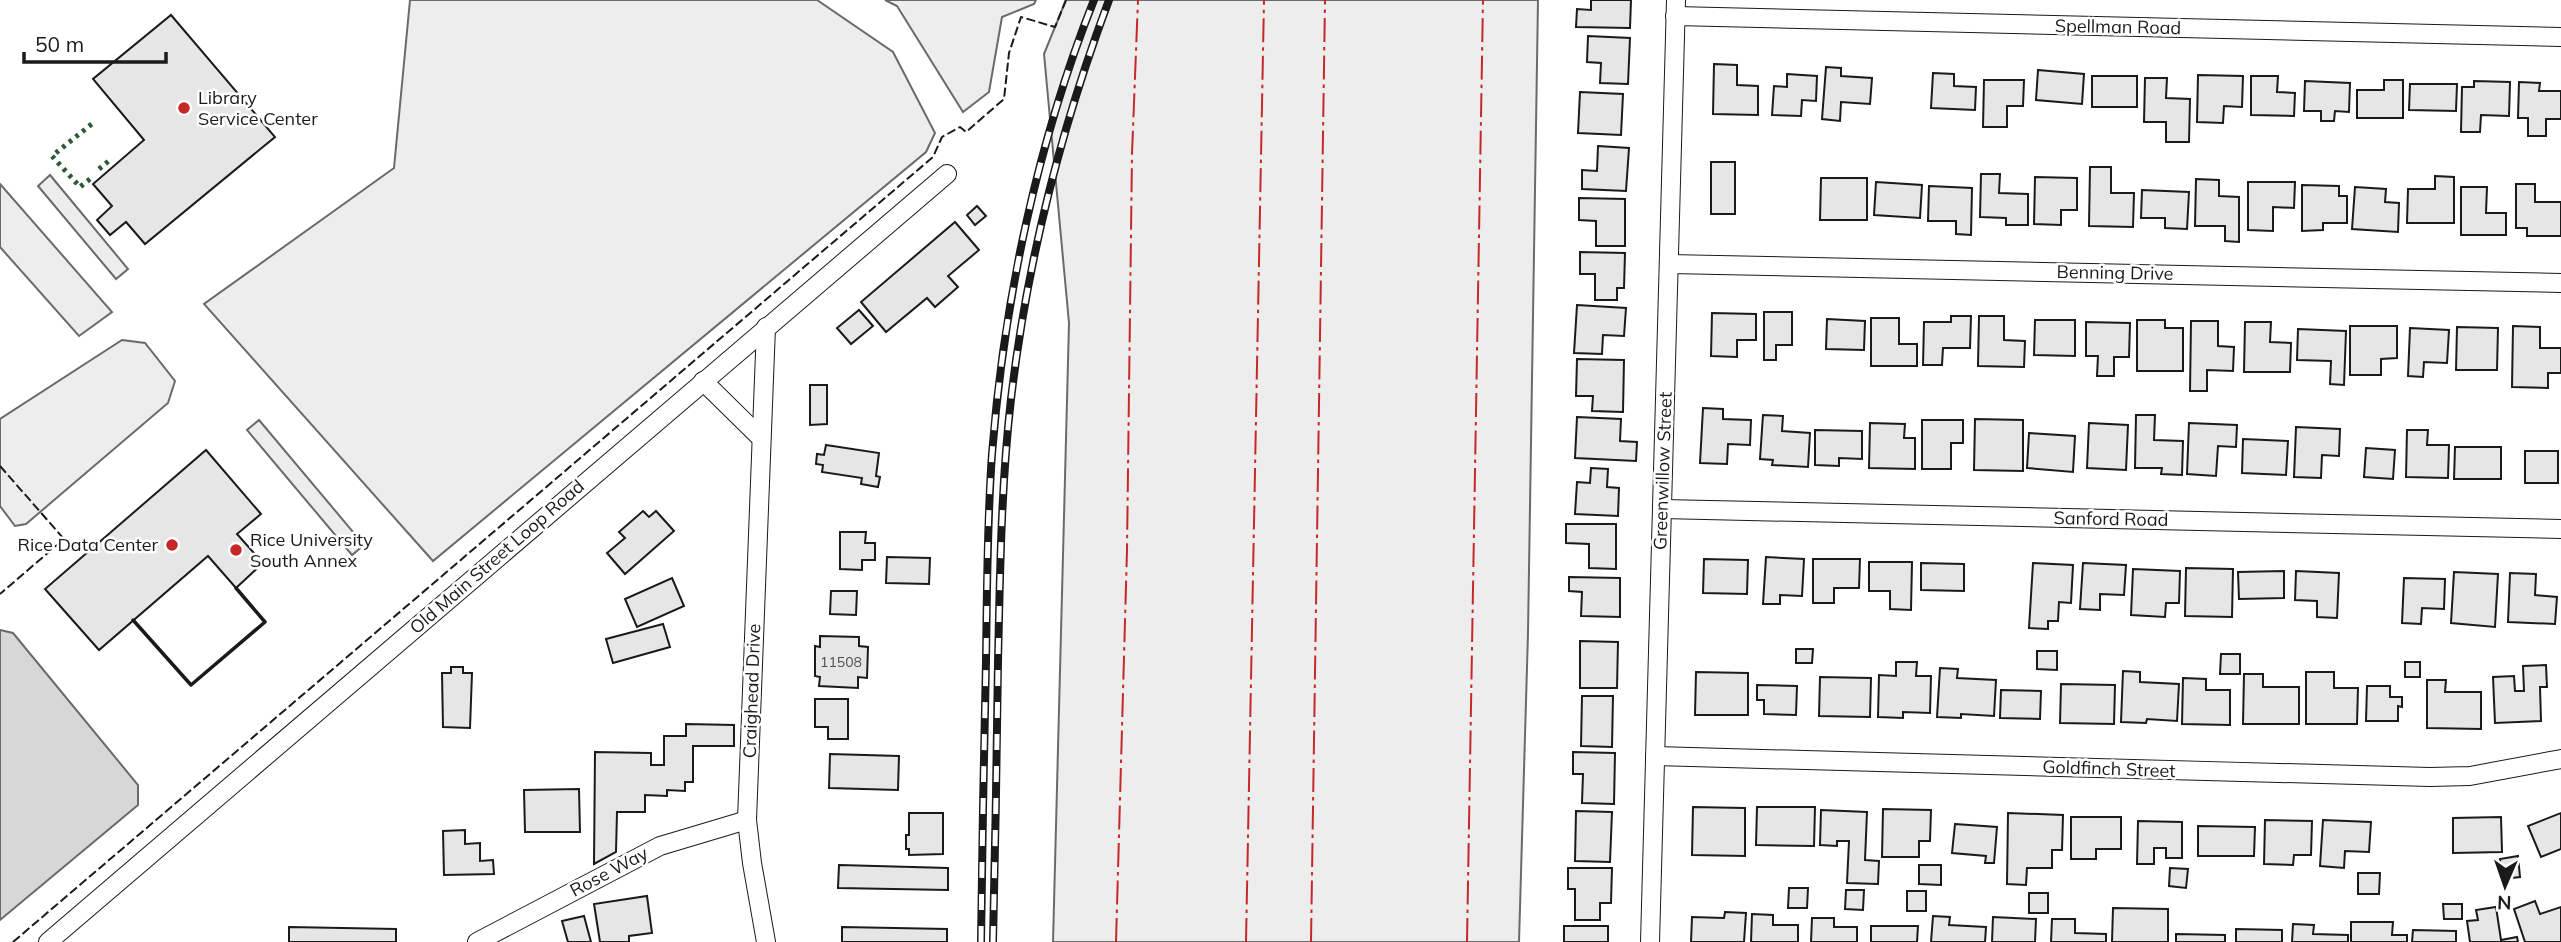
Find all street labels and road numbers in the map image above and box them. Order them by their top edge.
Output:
street label: Spellman Road [2055,14,2181,39]
street label: Benning Drive [2056,260,2174,285]
street label: Greenwillow Street [1648,391,1677,551]
street label: Old Main Street Loop Road [405,475,589,639]
street label: Sanford Road [2053,506,2169,531]
street label: Craighead Drive [738,623,765,759]
street label: Goldfinch Street [2042,755,2176,782]
street label: Rose Way [566,841,652,902]

